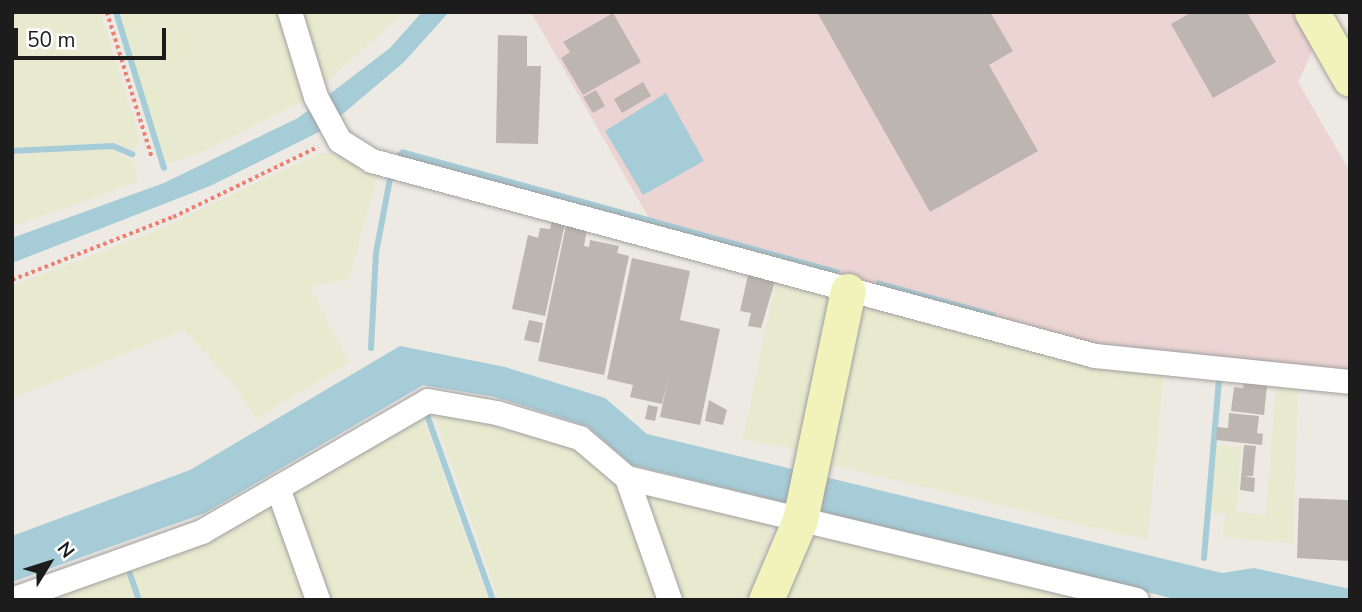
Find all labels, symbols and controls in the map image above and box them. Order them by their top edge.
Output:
scale bar [18,14,170,58]
text: 50 m [27,26,76,54]
north arrow [14,528,84,598]
text: N [51,536,80,564]

